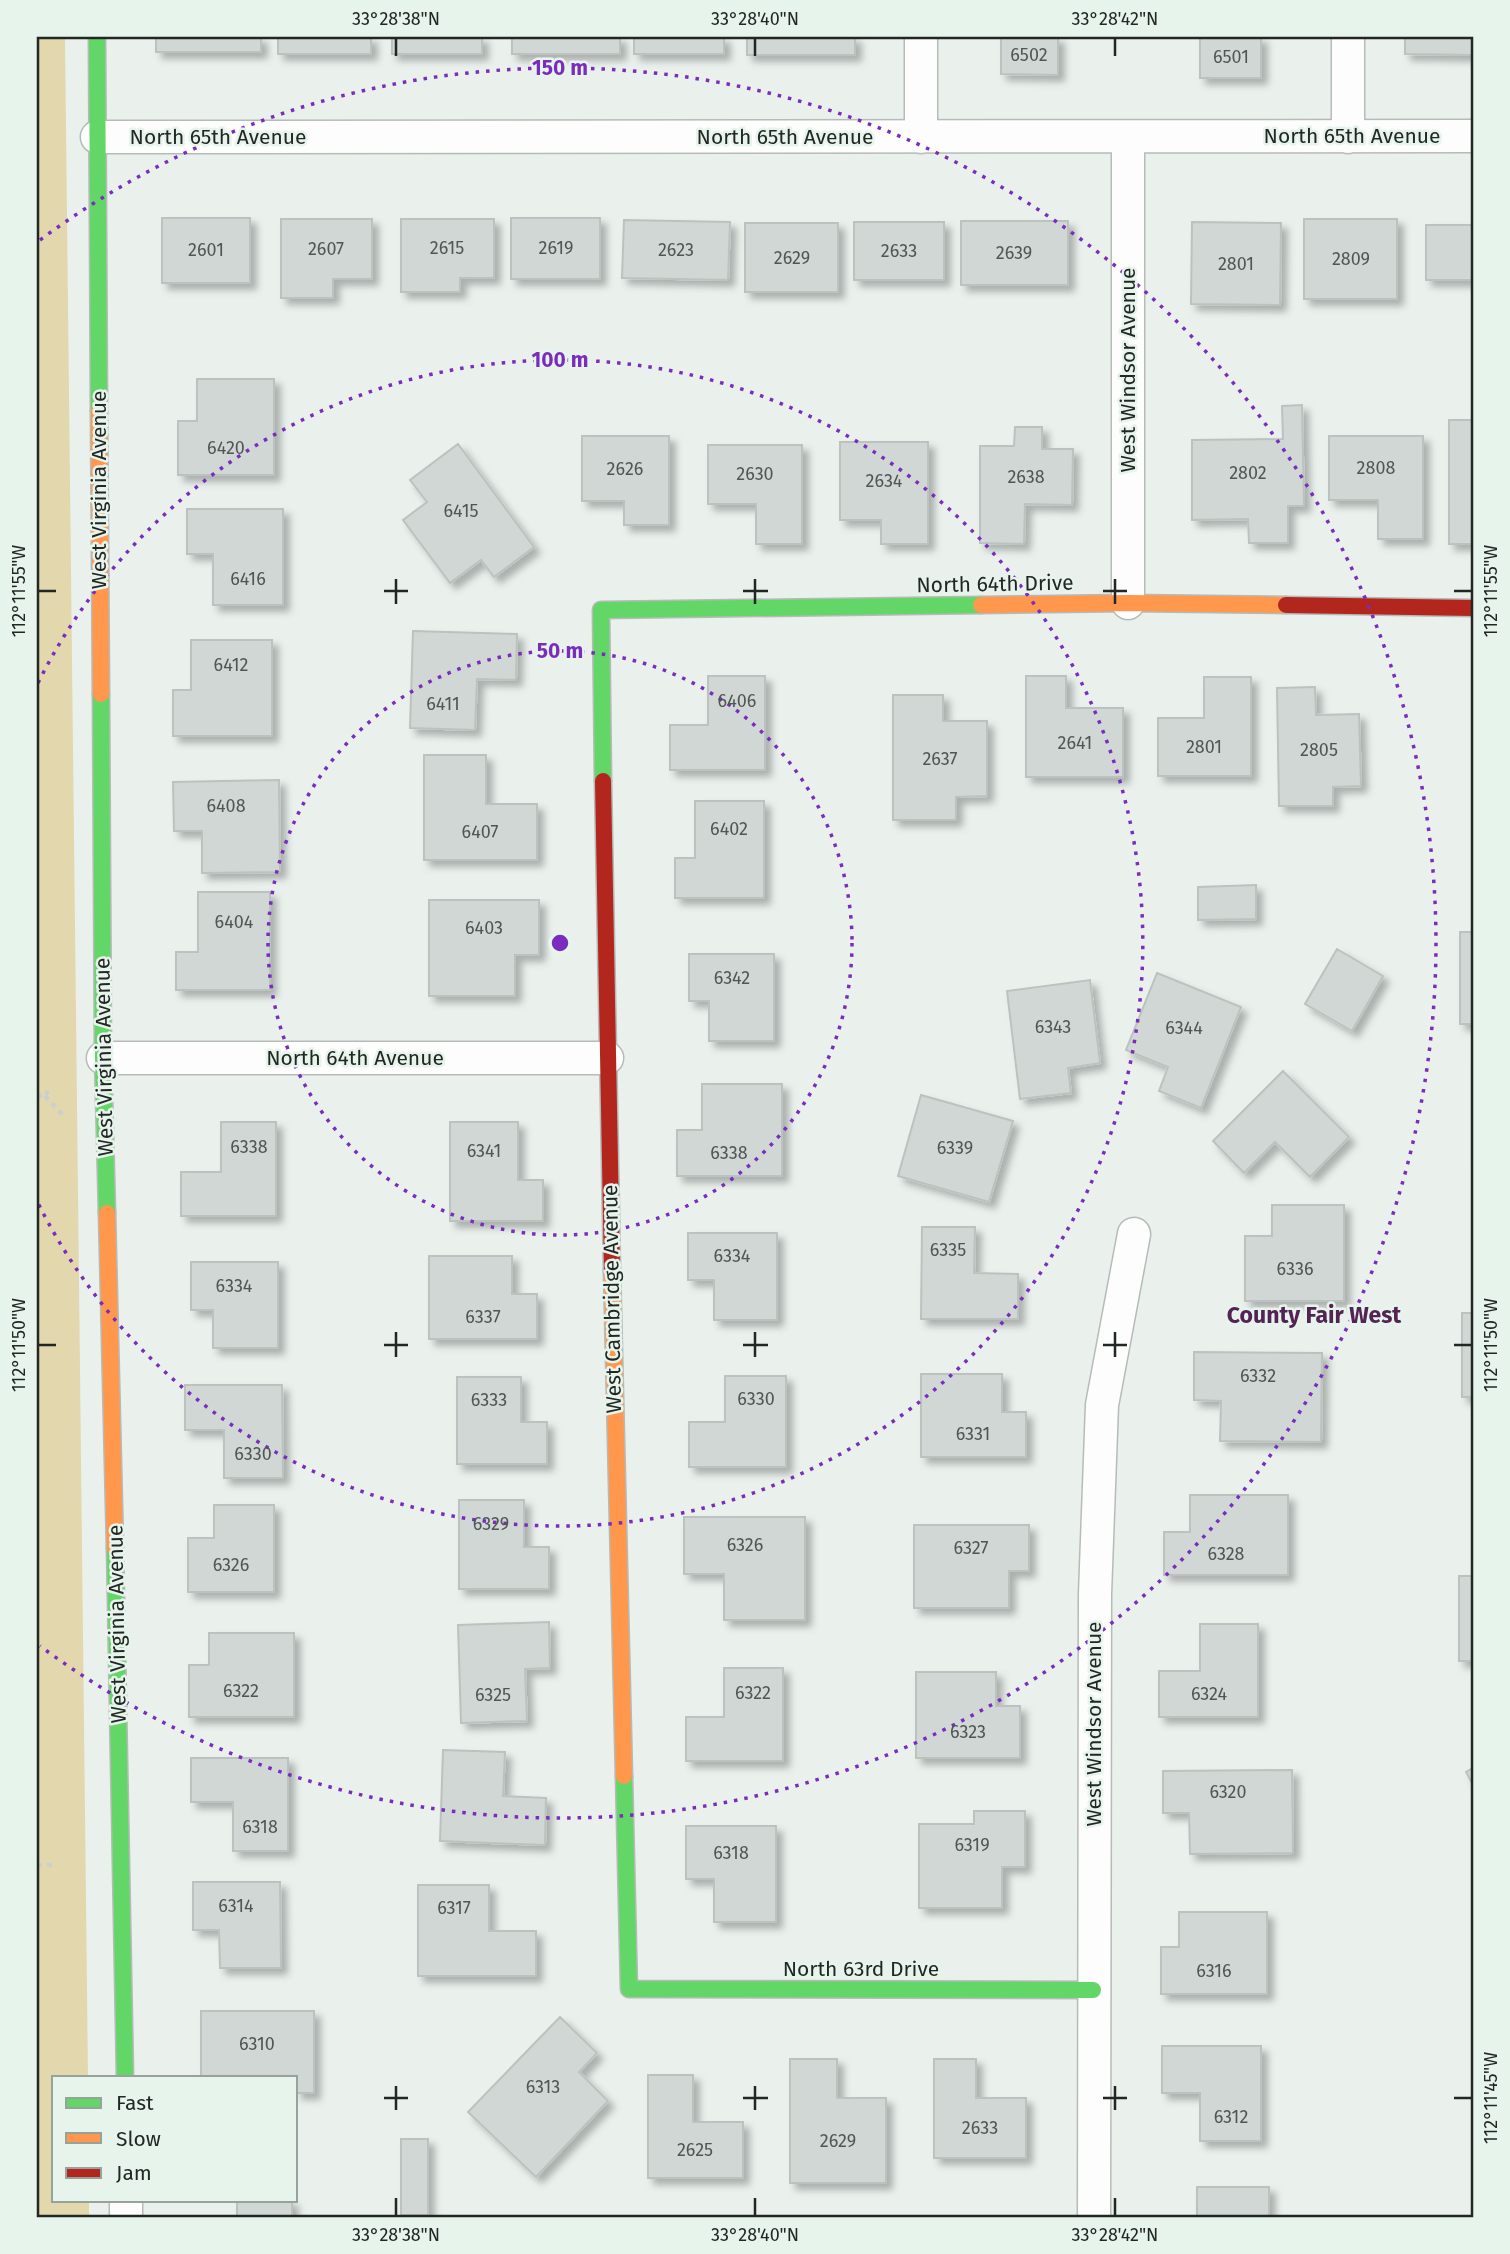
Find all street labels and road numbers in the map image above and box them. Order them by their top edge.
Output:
street label: North 65th Avenue [1264,123,1440,149]
street label: North 65th Avenue [130,124,306,150]
street label: North 65th Avenue [697,124,873,150]
street label: West Windsor Avenue [1115,267,1141,473]
street label: West Virginia Avenue [86,391,112,589]
street label: North 64th Drive [916,570,1074,598]
street label: West Virginia Avenue [89,957,119,1157]
street label: North 64th Avenue [266,1045,444,1071]
street label: West Cambridge Avenue [597,1184,627,1414]
street label: West Virginia Avenue [102,1524,132,1724]
street label: West Windsor Avenue [1081,1621,1107,1827]
street label: North 63rd Drive [783,1956,939,1982]

